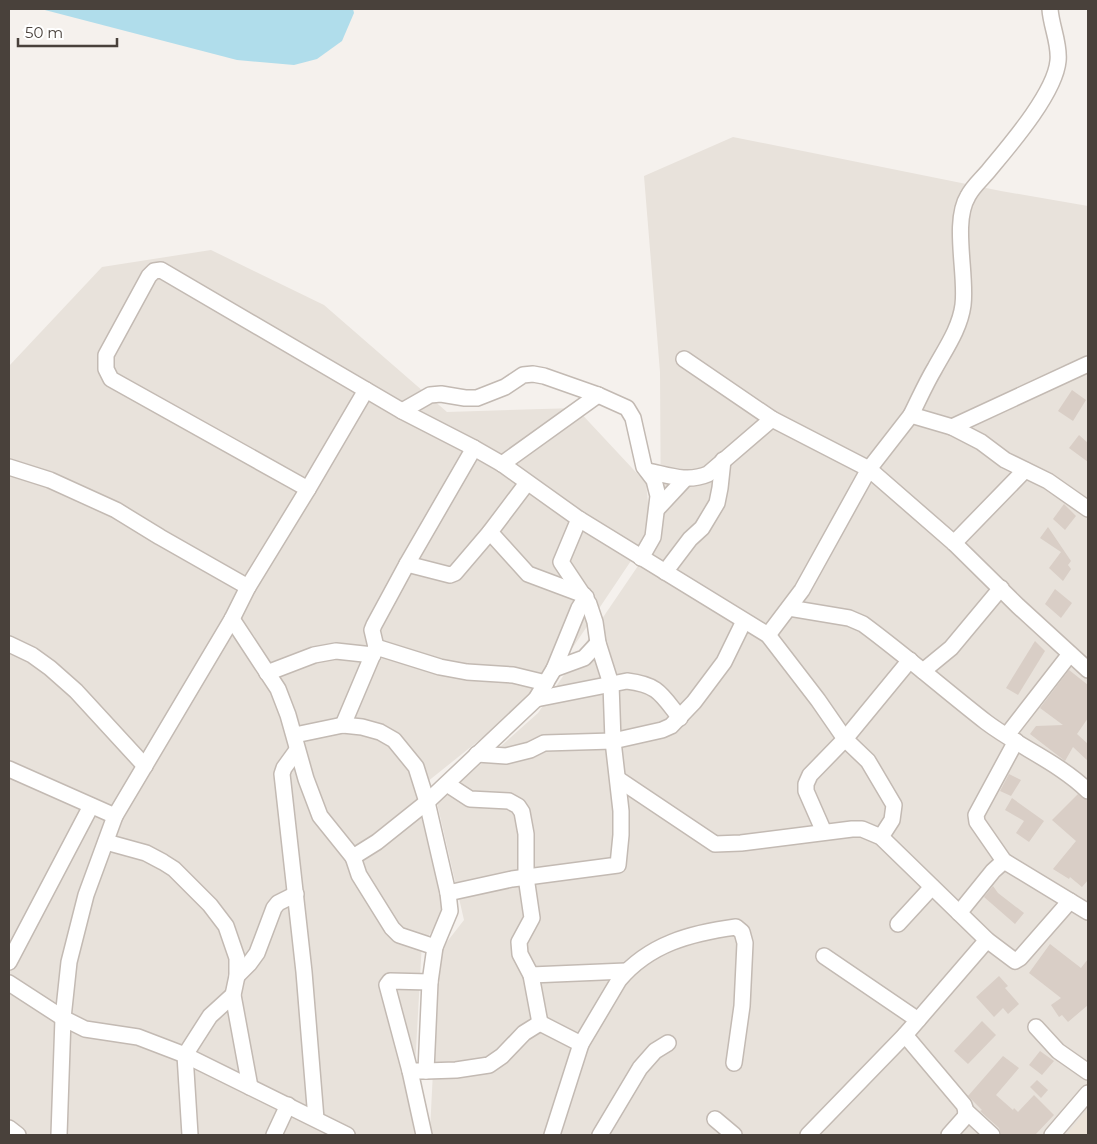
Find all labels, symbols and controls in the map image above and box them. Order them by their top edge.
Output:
scale bar [18,15,116,47]
text: 50 m [25,23,63,42]

